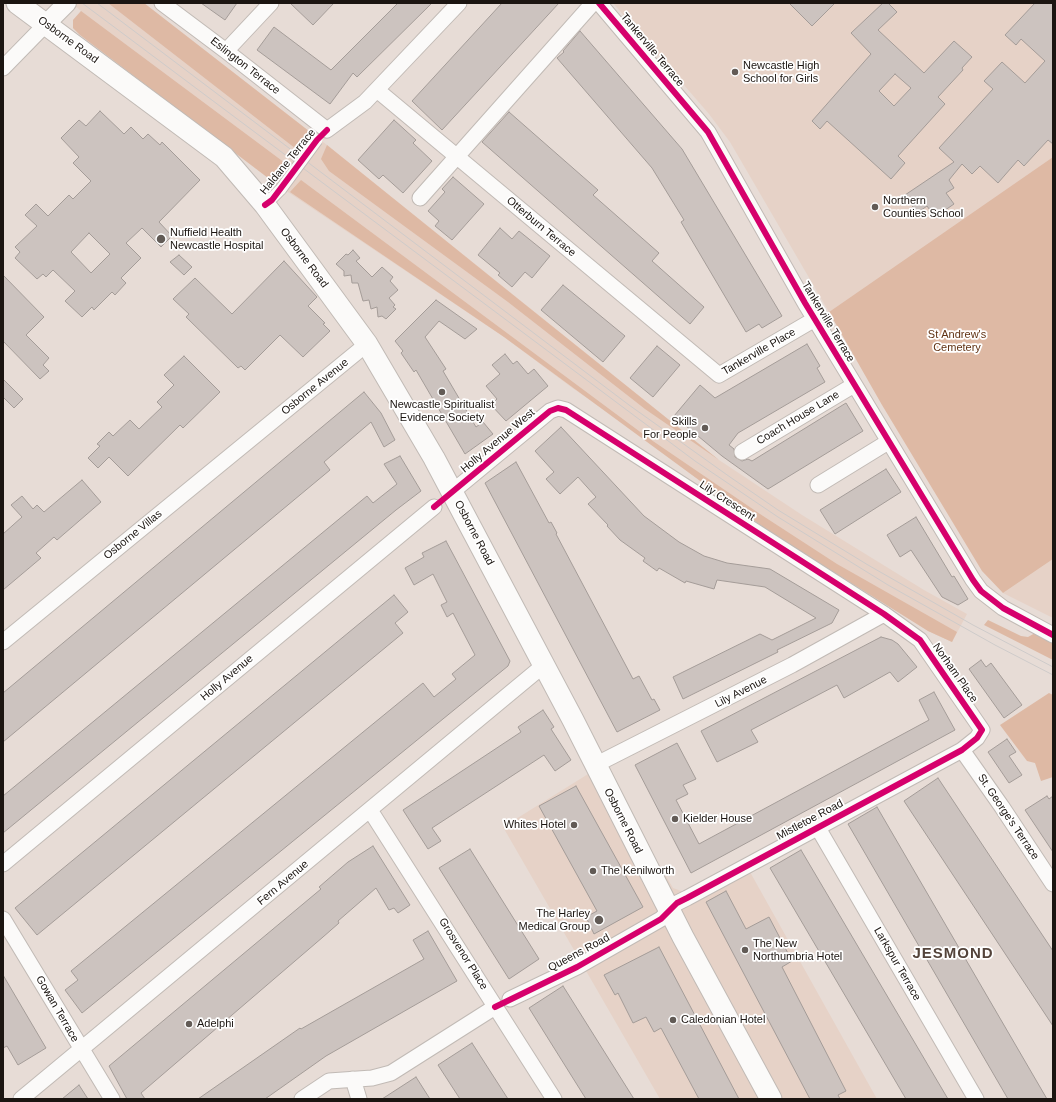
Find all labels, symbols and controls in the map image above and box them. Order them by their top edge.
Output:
street label: Tankerville Terrace [617,11,687,89]
street label: Osborne Road [35,14,101,66]
street label: Eslington Terrace [207,35,283,97]
place label: Newcastle High School for Girls [743,59,819,85]
marker: Newcastle High School for Girls [730,67,740,77]
street label: Haldane Terrace [257,126,319,198]
street label: Otterburn Terrace [504,194,578,260]
place label: Northern Counties School [883,194,963,220]
marker: Northern Counties School [870,202,880,212]
street label: Osborne Road [277,225,331,291]
place label: Nuffield Health Newcastle Hospital [170,226,264,252]
marker: Nuffield Health Newcastle Hospital [155,233,167,245]
street label: Tankerville Terrace [799,279,857,365]
street label: Tankerville Place [720,326,798,378]
park label: St Andrew's Cemetery [928,328,986,354]
street label: Osborne Avenue [279,356,351,418]
marker: Newcastle Spiritualist Evidence Society [437,387,447,397]
street label: Coach House Lane [754,388,842,448]
place label: Newcastle Spiritualist Evidence Society [390,398,494,424]
street label: Holly Avenue West [458,406,538,476]
place label: Skills For People [643,415,697,441]
marker: Skills For People [700,423,710,433]
street label: Lily Crescent [697,478,757,524]
street label: Osborne Road [451,498,497,568]
street label: Osborne Villas [101,507,165,563]
street label: Norham Place [930,641,980,705]
street label: Holly Avenue [198,652,256,704]
street label: Lily Avenue [713,673,769,711]
street label: St. George's Terrace [974,772,1042,862]
street label: Osborne Road [601,786,645,856]
street label: Mistletoe Road [775,797,845,843]
place label: Kielder House [683,812,752,826]
marker: Kielder House [670,814,680,824]
place label: Whites Hotel [504,818,566,832]
marker: Whites Hotel [569,820,579,830]
street label: Fern Avenue [255,858,311,908]
place label: The Kenilworth [601,864,674,878]
marker: The Kenilworth [588,866,598,876]
place label: The Harley Medical Group [518,907,590,933]
marker: The Harley Medical Group [593,914,605,926]
street label: Grosvenor Place [436,916,490,992]
street label: Larkspur Terrace [871,925,923,1003]
street label: Queens Road [546,931,612,975]
place label: The New Northumbria Hotel [753,937,842,963]
marker: The New Northumbria Hotel [740,945,750,955]
district label: JESMOND [912,945,994,963]
street label: Gowan Terrace [33,973,81,1045]
place label: Caledonian Hotel [681,1013,765,1027]
marker: Caledonian Hotel [668,1015,678,1025]
place label: Adelphi [197,1017,234,1031]
marker: Adelphi [184,1019,194,1029]

